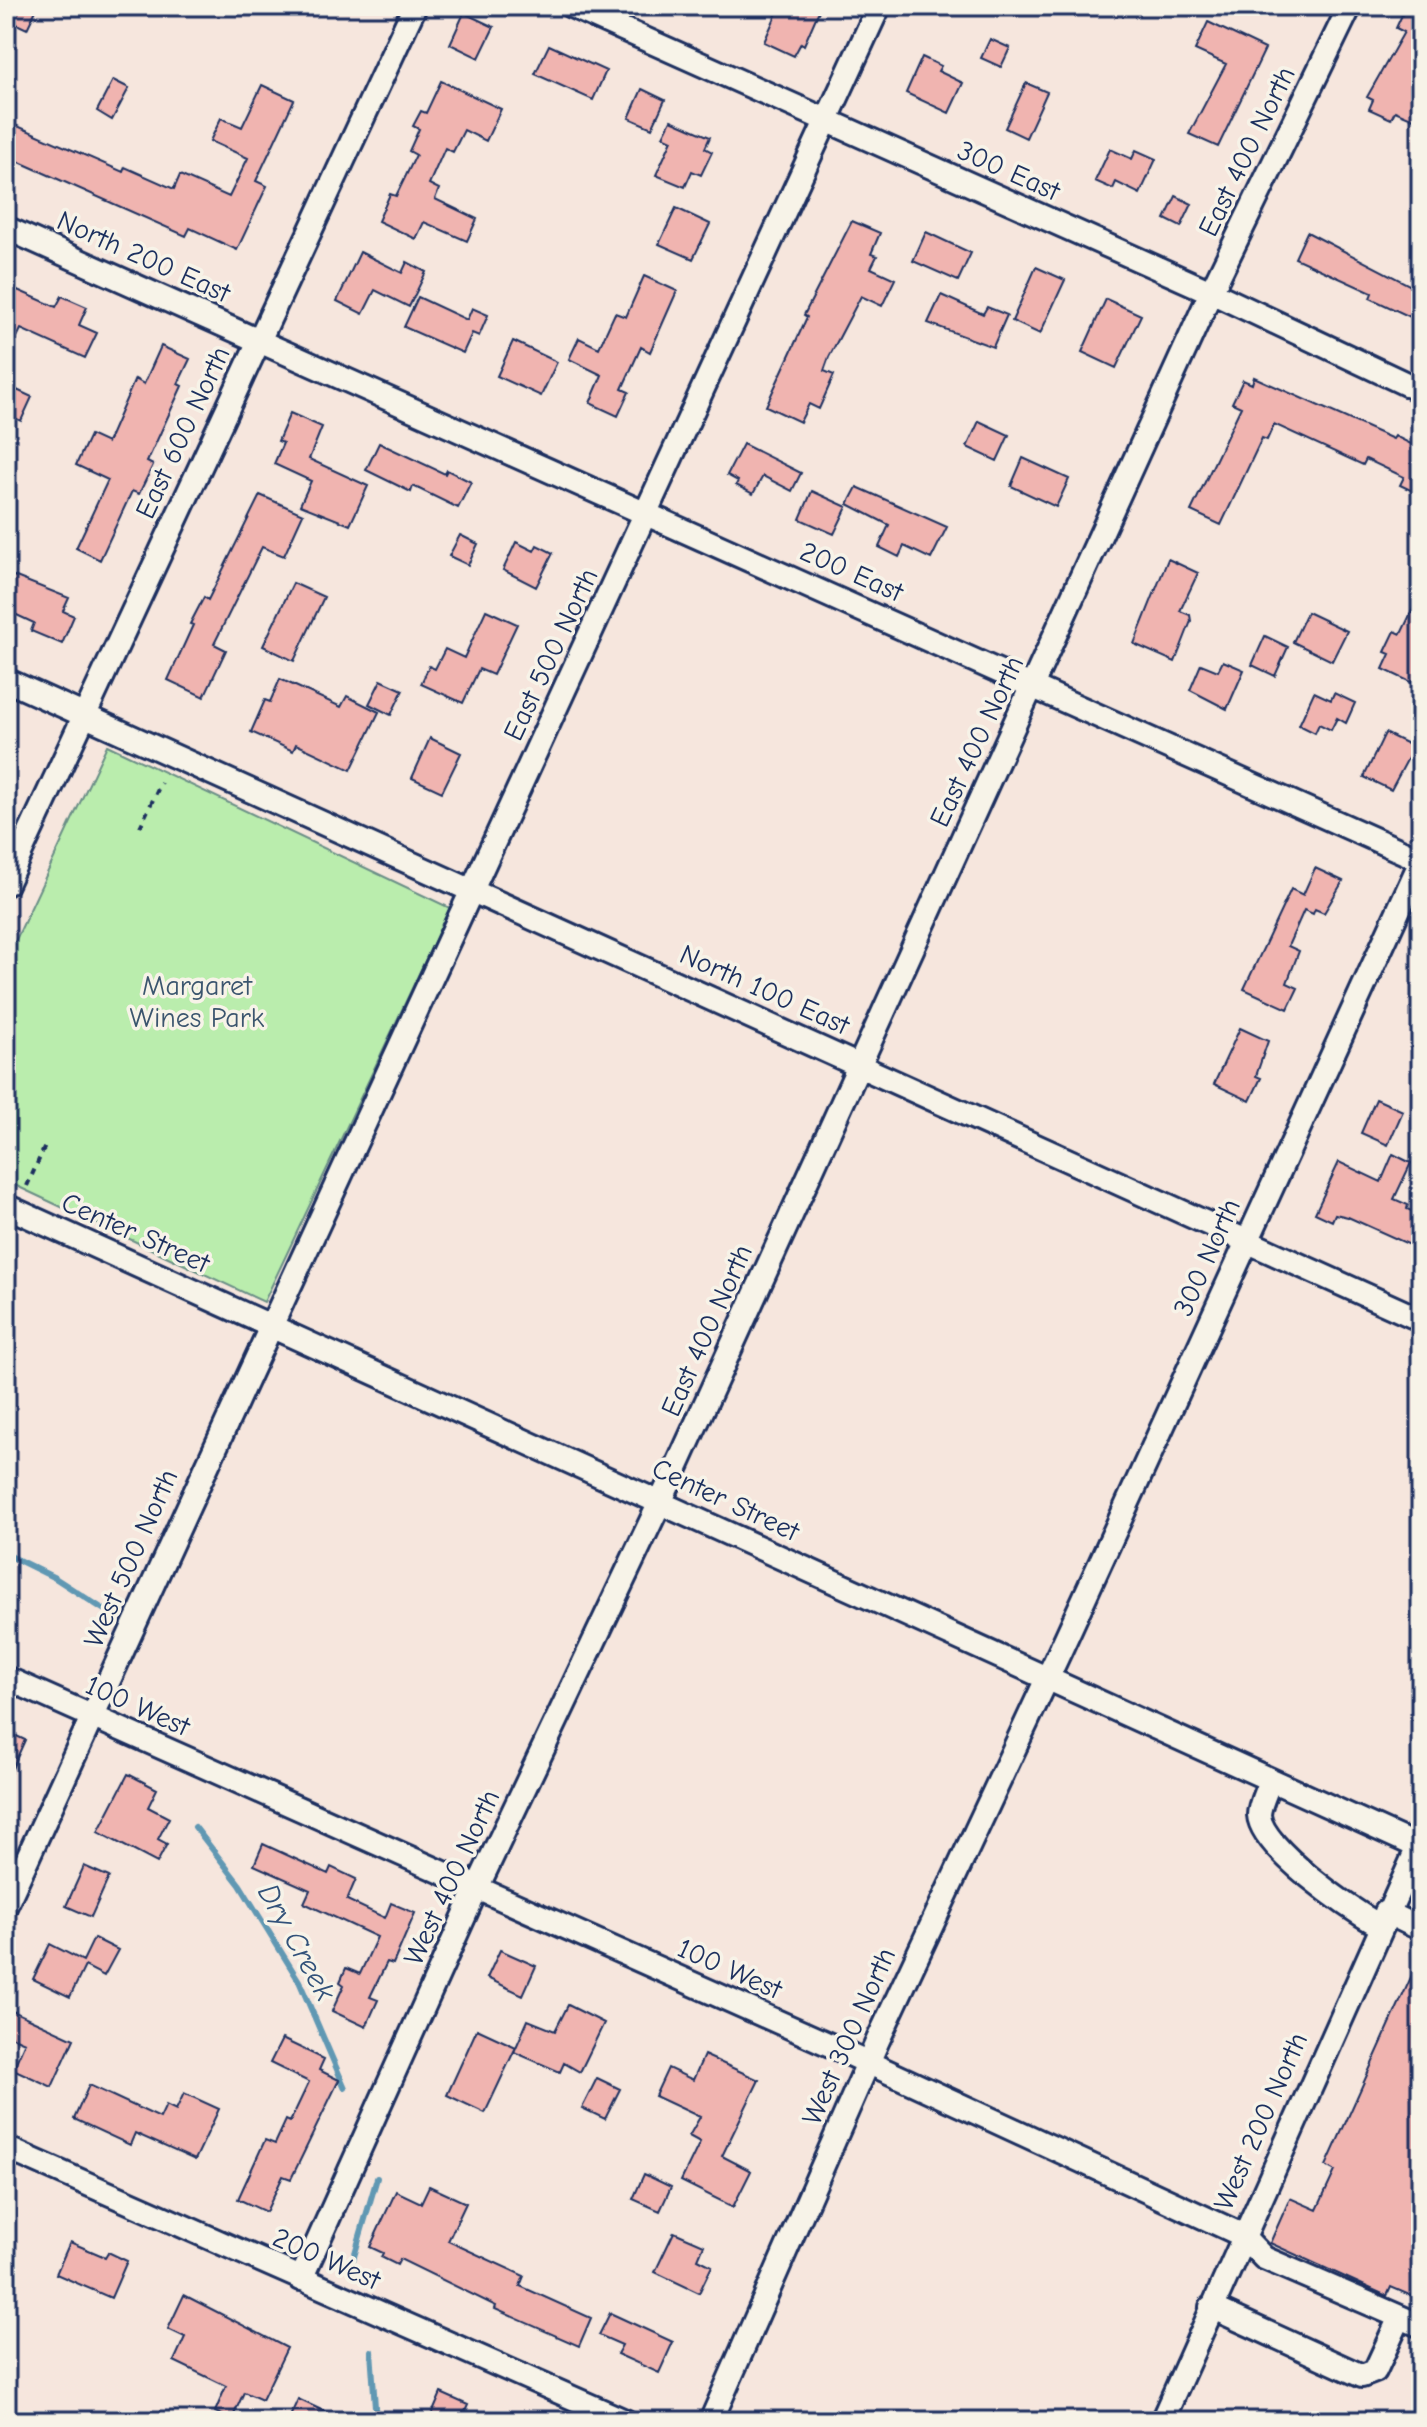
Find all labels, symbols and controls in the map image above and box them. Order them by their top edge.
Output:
street label: East 400 North [1192,61,1302,241]
street label: 300 East [952,134,1066,208]
street label: North 200 East [52,205,236,310]
street label: East 600 North [129,341,237,524]
street label: 200 East [795,535,909,609]
street label: East 500 North [497,563,605,746]
street label: East 400 North [923,651,1030,832]
street label: North 100 East [675,938,855,1042]
park label: Margaret Wines Park [130,970,265,1034]
street label: Center Street [57,1186,215,1280]
street label: 300 North [1167,1194,1247,1321]
street label: East 400 North [655,1240,759,1421]
street label: Center Street [647,1452,805,1548]
street label: West 500 North [77,1464,184,1652]
street label: 100 West [81,1669,196,1743]
street label: West 400 North [397,1785,507,1970]
water label: Dry Creek [250,1878,343,2007]
street label: 100 West [673,1932,788,2006]
street label: West 300 North [796,1943,902,2130]
street label: West 200 North [1207,2028,1314,2215]
street label: 200 West [268,2221,386,2297]

